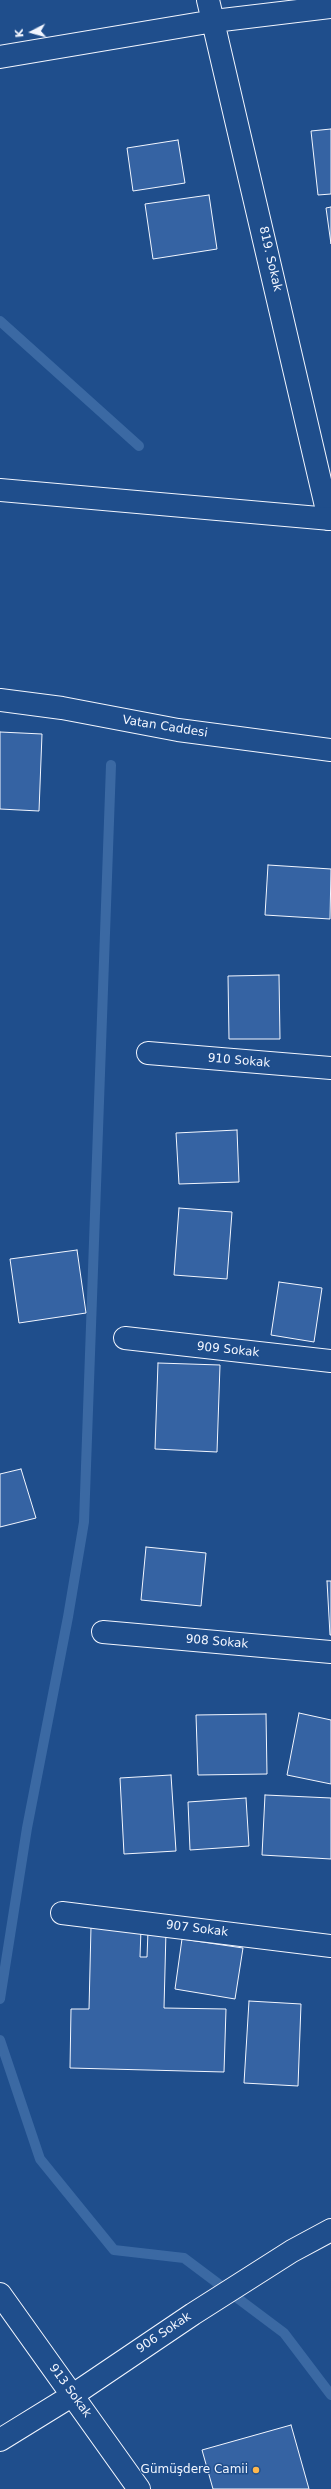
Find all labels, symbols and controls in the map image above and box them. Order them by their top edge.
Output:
north arrow [12,12,52,52]
text: K [13,28,26,38]
street label: 819. Sokak [256,225,284,293]
street label: Vatan Caddesi [121,713,209,741]
street label: 910 Sokak [207,1051,271,1071]
street label: 909 Sokak [196,1340,260,1360]
street label: 908 Sokak [185,1632,249,1652]
street label: 907 Sokak [165,1918,229,1940]
street label: 906 Sokak [134,2309,194,2357]
street label: 913 Sokak [46,2361,94,2421]
place label: Gümüşdere Camii [141,2463,248,2477]
marker: Gümüşdere Camii [251,2465,261,2475]

